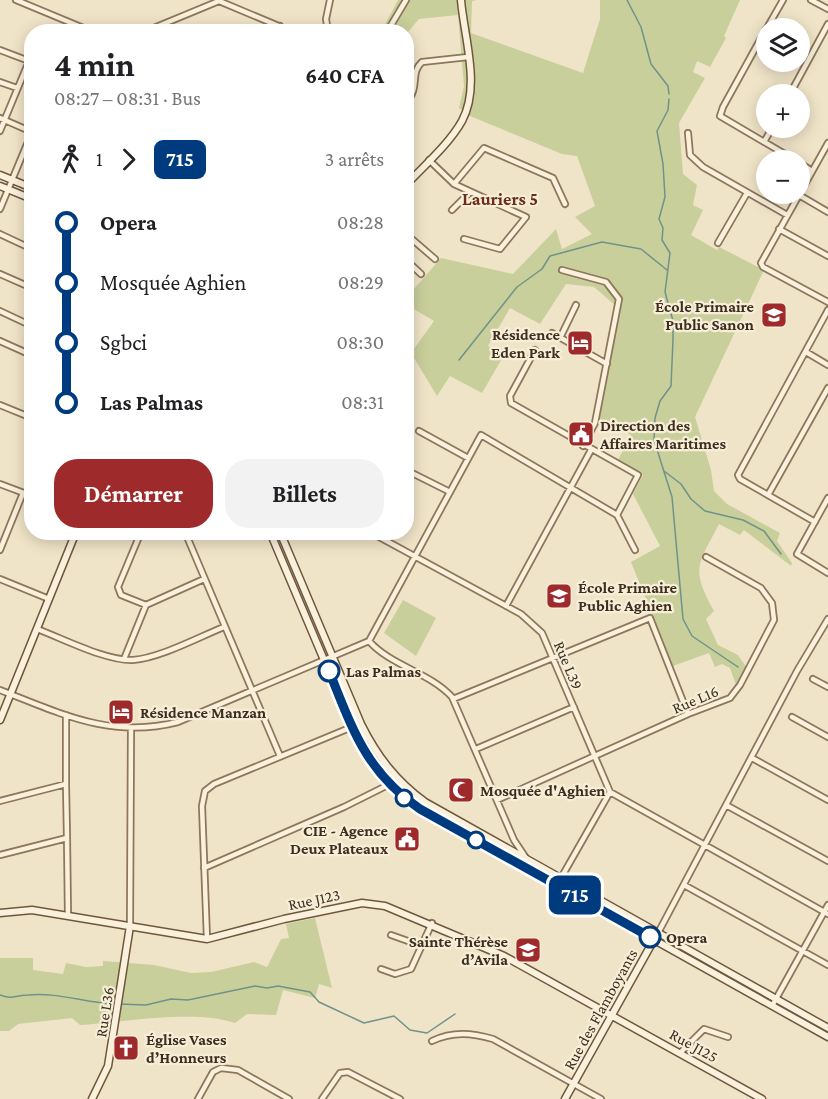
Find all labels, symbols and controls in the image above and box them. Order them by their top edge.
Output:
map controls [756,18,810,204]
button: layers [756,18,810,72]
text: 4 min [54,46,135,83]
text: 640 CFA [305,63,384,88]
button: + [756,84,810,138]
text: 08:27 – 08:31 · Bus [54,87,201,109]
icon: walk [54,143,87,176]
icon: forward [112,143,145,176]
text: 715 [166,147,194,171]
text: 1 [96,148,103,170]
text: 3 arrêts [325,148,384,170]
button: − [756,150,810,204]
district label: Lauriers 5 [462,189,538,209]
text: Opera [100,210,157,235]
text: 08:28 [337,211,384,233]
text: Mosquée Aghien [100,270,246,295]
text: 08:29 [338,271,384,293]
place label: École Primaire Public Sanon [655,298,755,333]
school or university icon: École Primaire Public Sanon [759,300,789,330]
place label: Résidence Eden Park [491,326,561,361]
hotel icon: Résidence Eden Park [565,328,595,358]
text: Sgbci [100,330,147,355]
text: 08:30 [337,331,384,353]
text: Las Palmas [100,390,203,415]
text: 08:31 [341,391,384,413]
place label: Direction des Affaires Maritimes [599,417,726,452]
public building icon: Direction des Affaires Maritimes [566,419,596,449]
button: Démarrer [54,459,213,528]
button: Billets [225,459,384,528]
place label: École Primaire Public Aghien [578,579,678,614]
school or university icon: École Primaire Public Aghien [544,581,574,611]
street label: Rue L39 [551,638,586,692]
marker: Las Palmas [318,660,340,682]
place label: Las Palmas [346,663,421,680]
street label: Rue L16 [670,682,721,717]
hotel icon: Résidence Manzan [106,697,136,727]
place label: Résidence Manzan [140,704,266,721]
mosque icon: Mosquée d'Aghien [446,775,476,805]
place label: Mosquée d'Aghien [480,782,606,799]
unlabelled marker [395,789,413,807]
place label: CIE - Agence Deux Plateaux [290,822,389,857]
public building icon: CIE - Agence Deux Plateaux [392,824,422,854]
unlabelled marker [467,831,485,849]
line badge: 715 [540,876,610,914]
text: 715 [561,883,589,907]
street label: Rue J123 [287,886,342,914]
marker: Opera [639,926,661,948]
place label: Opera [666,929,707,946]
place label: Sainte Thérèse d’Avila [409,933,509,968]
school or university icon: Sainte Thérèse d’Avila [513,935,543,965]
street label: Rue des Flamboyants [560,946,641,1073]
street label: Rue L36 [92,986,117,1039]
street label: Rue J125 [666,1025,721,1066]
place label: Église Vases d’Honneurs [146,1031,227,1066]
church icon: Église Vases d’Honneurs [111,1033,141,1063]

